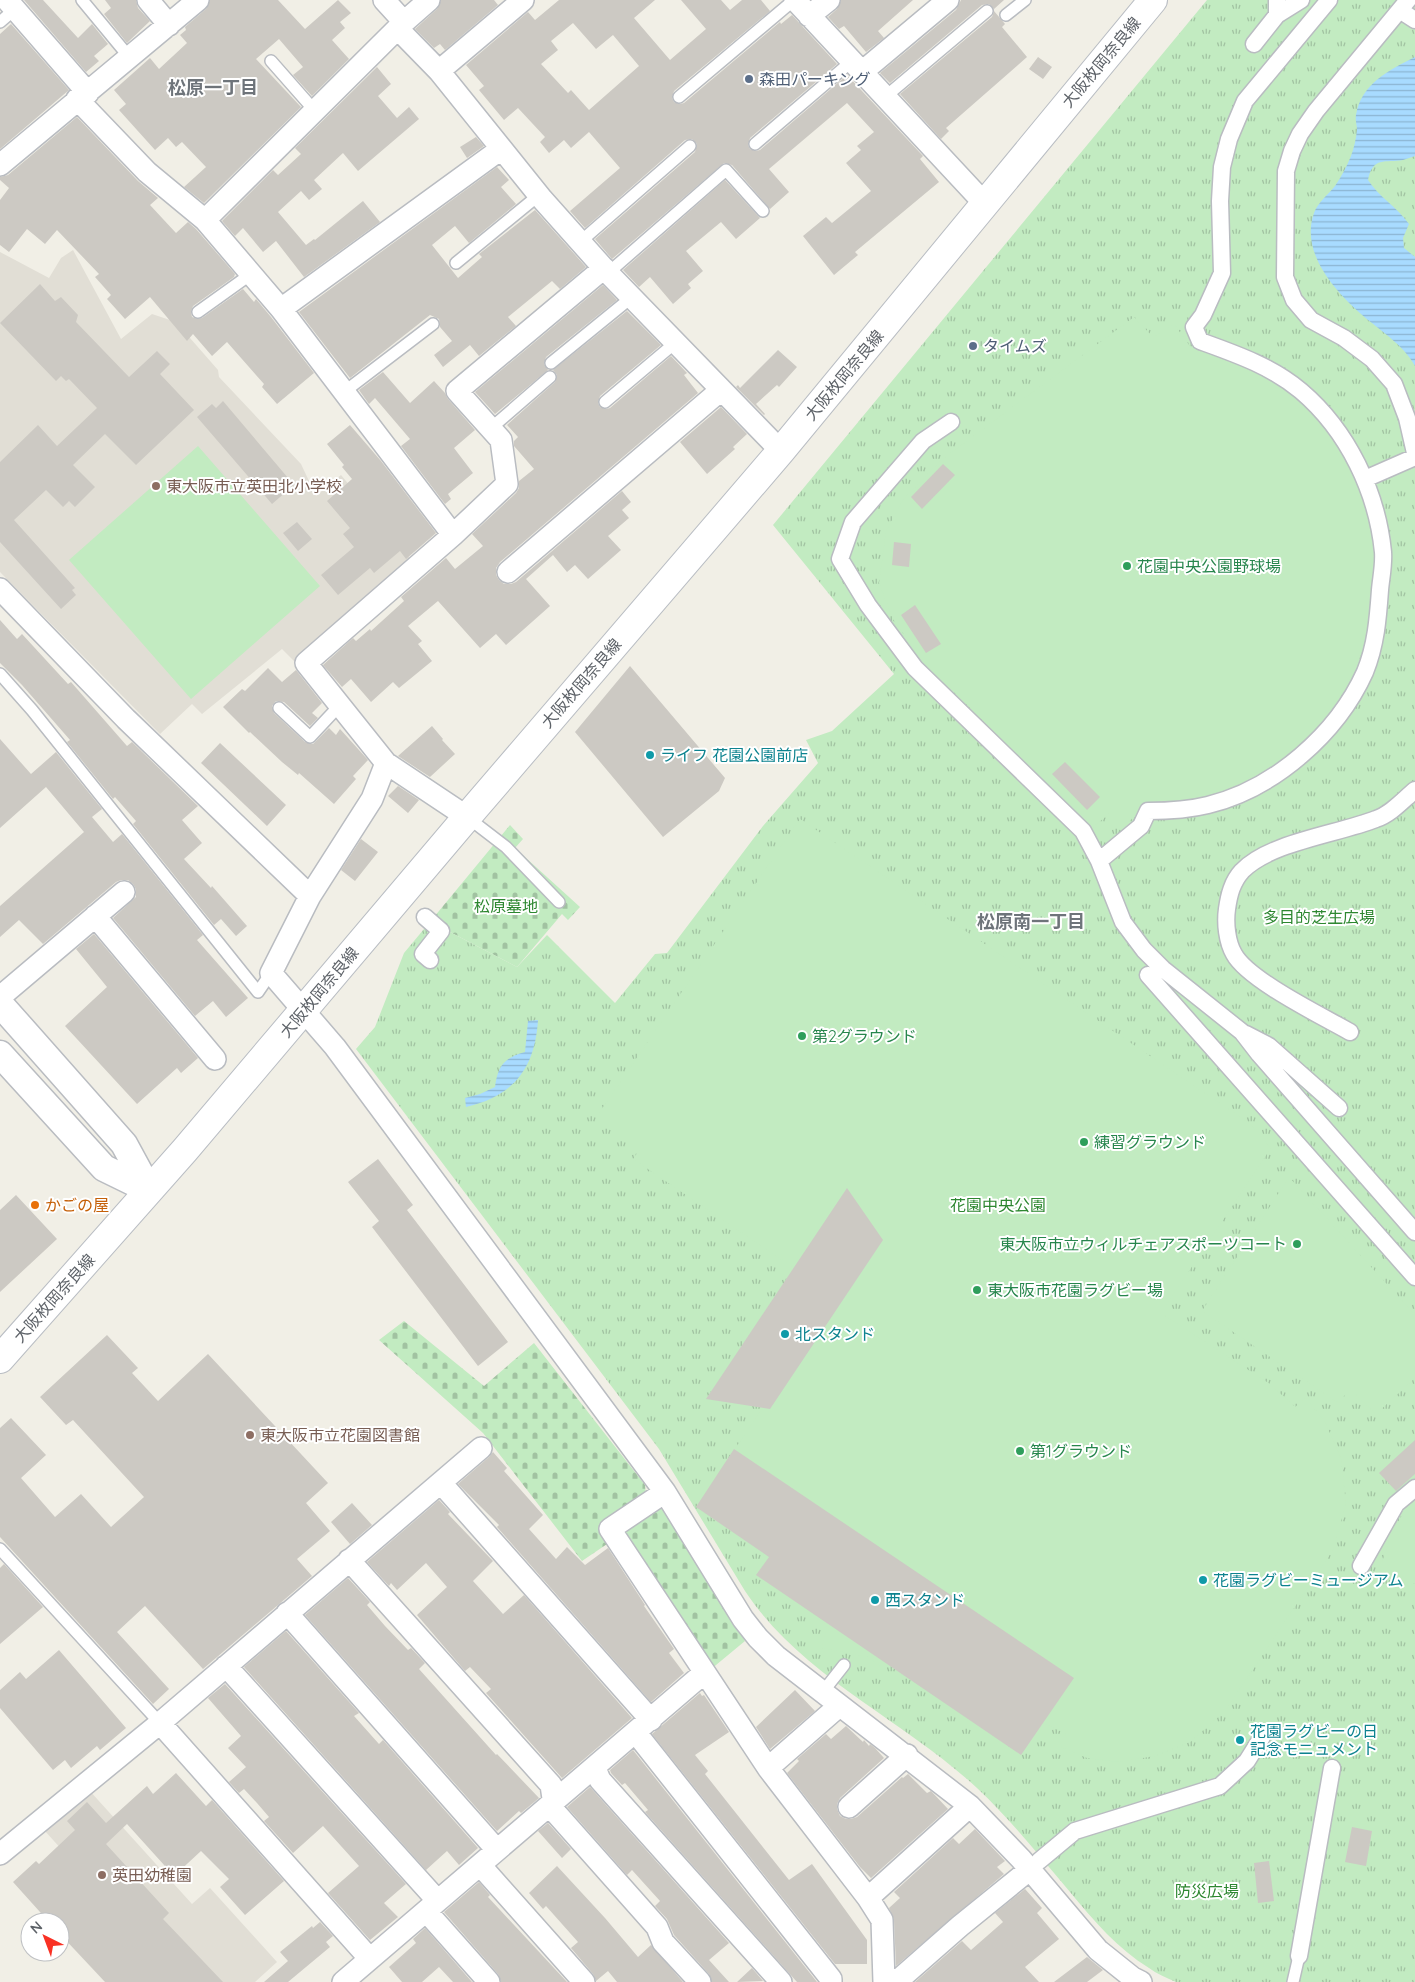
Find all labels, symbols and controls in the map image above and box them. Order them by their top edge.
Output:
street label: 大阪枚岡奈良線 [1057,13,1145,111]
place label: 森田パーキング [759,69,871,89]
marker: 森田パーキング [743,73,755,85]
district label: 松原一丁目 [168,76,258,99]
street label: 大阪枚岡奈良線 [800,326,888,424]
place label: タイムズ [983,336,1047,356]
marker: タイムズ [967,340,979,352]
place label: 東大阪市立英田北小学校 [166,476,342,496]
marker: 東大阪市立英田北小学校 [150,480,162,492]
place label: 花園中央公園野球場 [1137,556,1281,576]
marker: 花園中央公園野球場 [1121,560,1133,572]
street label: 大阪枚岡奈良線 [537,634,625,732]
place label: ライフ 花園公園前店 [660,745,808,765]
marker: ライフ 花園公園前店 [644,749,656,761]
park label: 松原墓地 [474,896,538,916]
park label: 多目的芝生広場 [1263,907,1375,927]
district label: 松原南一丁目 [977,910,1085,933]
street label: 大阪枚岡奈良線 [275,943,363,1041]
place label: 第2グラウンド [812,1026,917,1046]
marker: 第2グラウンド [796,1030,808,1042]
place label: 練習グラウンド [1094,1132,1206,1152]
marker: 練習グラウンド [1078,1136,1090,1148]
place label: かごの屋 [45,1195,109,1215]
park label: 花園中央公園 [950,1195,1046,1215]
marker: かごの屋 [29,1199,41,1211]
place label: 東大阪市立ウィルチェアスポーツコート [999,1234,1287,1254]
marker: 東大阪市立ウィルチェアスポーツコート [1291,1238,1303,1250]
street label: 大阪枚岡奈良線 [9,1250,99,1346]
place label: 東大阪市花園ラグビー場 [987,1280,1163,1300]
marker: 東大阪市花園ラグビー場 [971,1284,983,1296]
place label: 北スタンド [795,1324,875,1344]
marker: 北スタンド [779,1328,791,1340]
place label: 東大阪市立花園図書館 [260,1425,420,1445]
marker: 東大阪市立花園図書館 [244,1429,256,1441]
place label: 第1グラウンド [1030,1441,1132,1461]
marker: 第1グラウンド [1014,1445,1026,1457]
place label: 花園ラグビーミュージアム [1213,1570,1404,1590]
marker: 花園ラグビーミュージアム [1197,1574,1209,1586]
place label: 西スタンド [885,1590,965,1610]
marker: 西スタンド [869,1594,881,1606]
place label: 花園ラグビーの日 記念モニュメント [1250,1721,1378,1759]
marker: 花園ラグビーの日 記念モニュメント [1234,1734,1246,1746]
place label: 英田幼稚園 [112,1865,192,1885]
marker: 英田幼稚園 [96,1869,108,1881]
park label: 防災広場 [1175,1881,1239,1901]
north arrow [20,1912,70,1962]
text: N [26,1917,46,1937]

